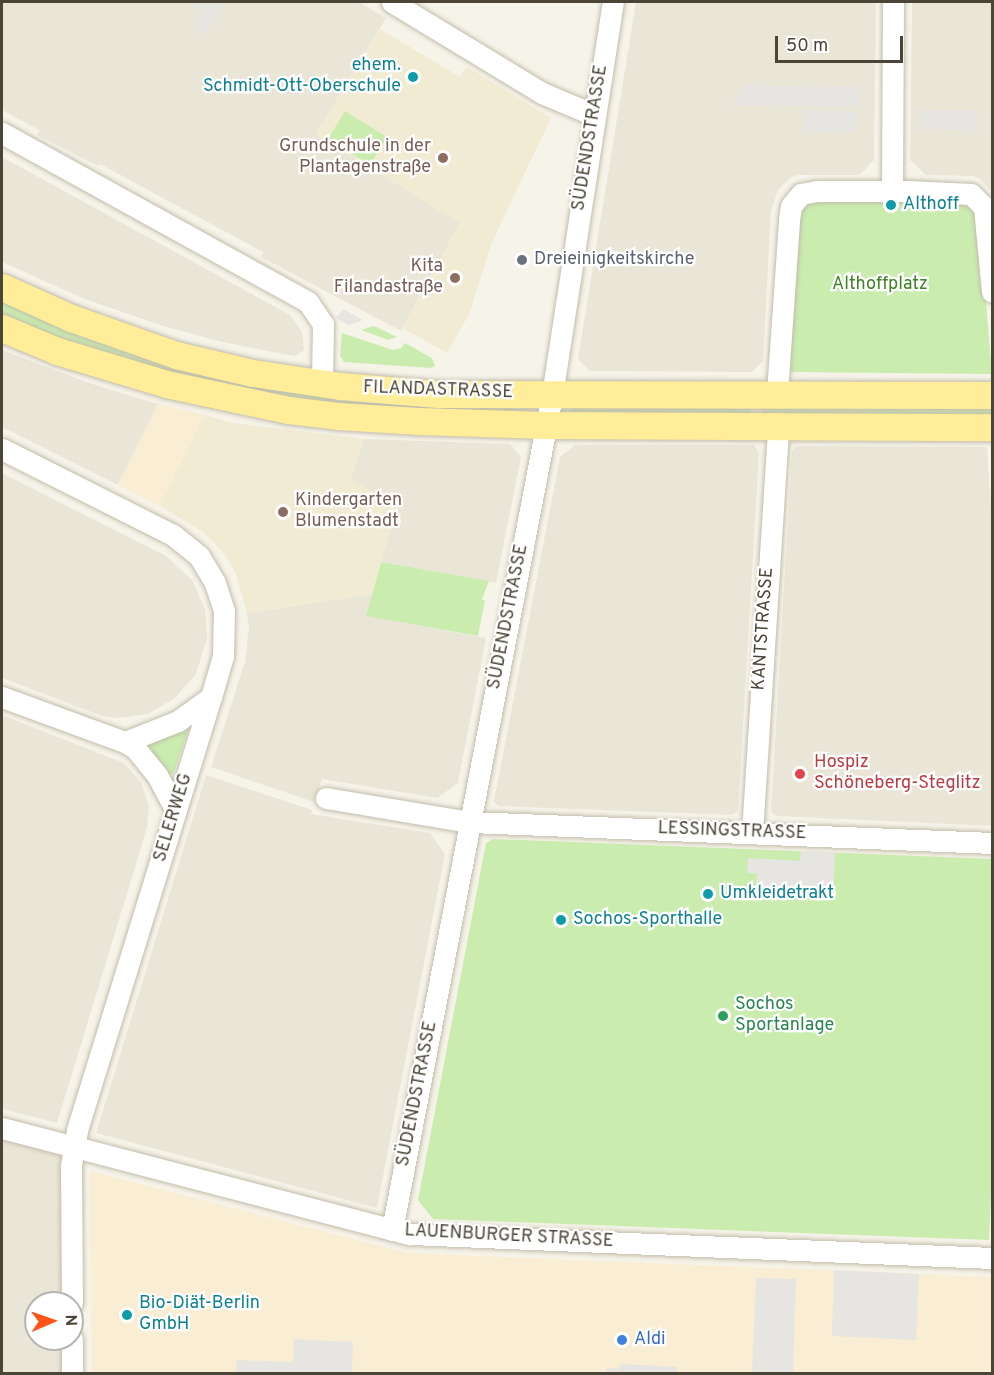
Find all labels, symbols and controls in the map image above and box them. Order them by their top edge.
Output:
scale bar [778,24,906,62]
text: 50 m [786,35,828,58]
place label: ehem. Schmidt-Ott-Oberschule [203,56,401,98]
street label: SÜDENDSTRASSE [569,63,613,213]
marker: ehem. Schmidt-Ott-Oberschule [406,70,420,84]
place label: Grundschule in der Plantagenstraße [279,137,431,180]
marker: Grundschule in der Plantagenstraße [436,151,450,165]
place label: Althoff [903,194,959,216]
marker: Althoff [884,198,898,212]
place label: Dreieinigkeitskirche [534,249,694,271]
marker: Dreieinigkeitskirche [515,253,529,267]
place label: Kita Filandastraße [334,257,443,300]
marker: Kita Filandastraße [448,271,462,285]
park label: Althoffplatz [832,274,928,296]
street label: FILANDASTRASSE [363,378,513,404]
place label: Kindergarten Blumenstadt [295,491,402,534]
marker: Kindergarten Blumenstadt [276,505,290,519]
street label: SÜDENDSTRASSE [484,543,534,691]
street label: KANTSTRASSE [749,567,779,691]
place label: Hospiz Schöneberg-Steglitz [814,753,981,795]
marker: Hospiz Schöneberg-Steglitz [791,765,809,783]
street label: SELERWEG [150,771,198,865]
street label: LESSINGSTRASSE [657,819,807,845]
place label: Umkleidetrakt [720,883,834,905]
marker: Umkleidetrakt [701,887,715,901]
place label: Sochos-Sporthalle [573,909,722,931]
marker: Sochos-Sporthalle [554,913,568,927]
place label: Sochos Sportanlage [735,995,834,1038]
marker: Sochos Sportanlage [716,1009,730,1023]
street label: SÜDENDSTRASSE [393,1020,443,1168]
street label: LAUENBURGER STRASSE [404,1221,614,1253]
north arrow [24,1291,84,1351]
place label: Bio-Diät-Berlin GmbH [139,1294,260,1336]
marker: Bio-Diät-Berlin GmbH [120,1308,134,1322]
text: N [60,1314,80,1327]
place label: Aldi [634,1329,666,1351]
marker: Aldi [615,1333,629,1347]

